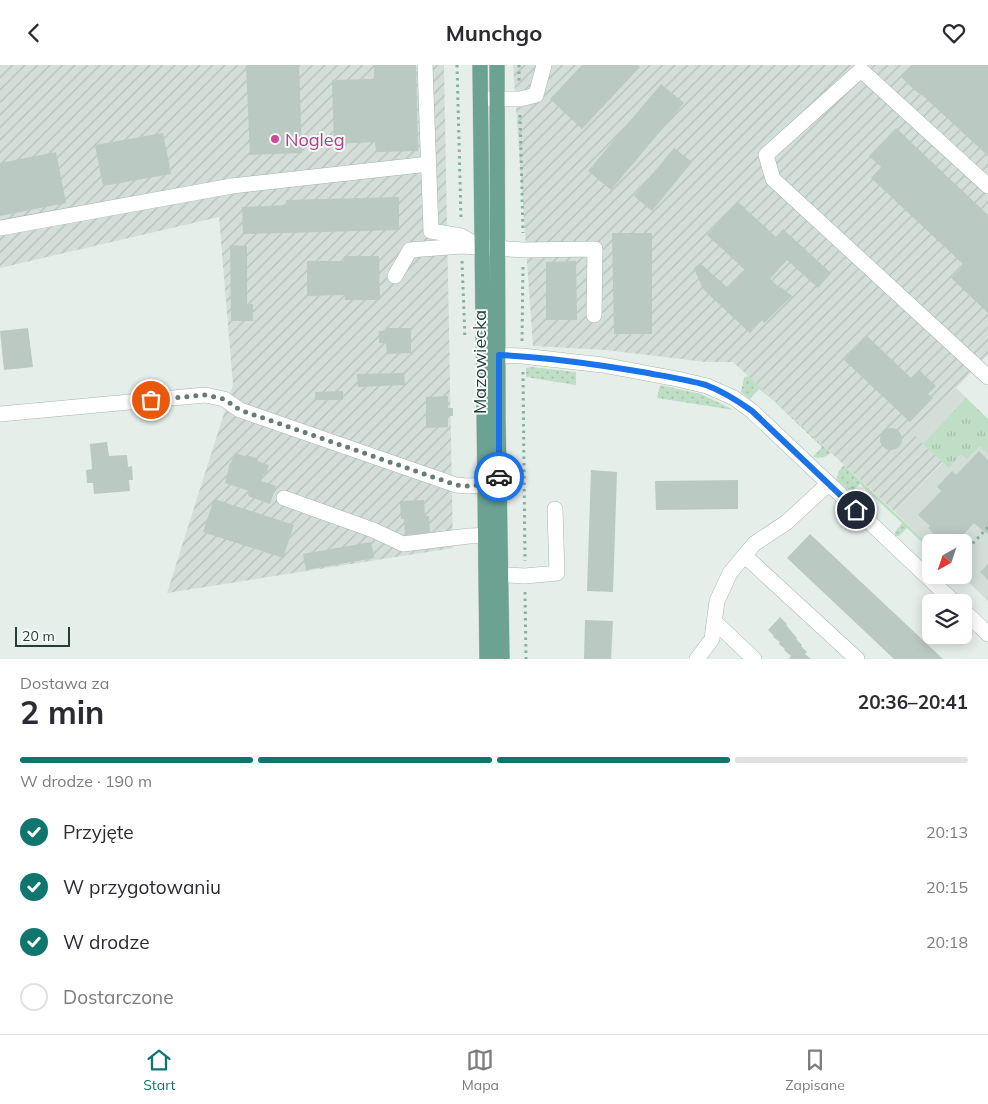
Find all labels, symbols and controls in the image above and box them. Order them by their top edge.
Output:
icon: back [20,19,48,47]
text: Munchgo [446,19,542,47]
icon: heart [940,19,968,47]
place label: Nogleg [285,128,345,151]
marker: Nogleg [269,133,281,145]
street label: Mazowiecka [468,310,491,414]
pin [130,379,172,421]
icon: bag [137,386,165,414]
courier [474,452,524,502]
icon: car [485,463,513,491]
pin [835,489,877,531]
icon: home [842,496,870,524]
north arrow [922,534,972,584]
map controls [922,534,972,644]
button: layers [922,594,972,644]
scale bar [15,624,70,647]
text: 20 m [22,627,55,645]
text: Dostawa za [20,673,109,693]
text: 20:36–20:41 [858,690,968,714]
text: 2 min [20,692,104,732]
text: W drodze · 190 m [20,771,152,791]
icon: check [20,818,48,846]
text: Przyjęte [63,820,134,844]
text: 20:13 [926,822,968,842]
icon: check [20,873,48,901]
text: W przygotowaniu [63,875,221,899]
text: 20:15 [926,877,968,897]
icon: check [20,928,48,956]
text: W drodze [63,930,150,954]
text: 20:18 [926,932,968,952]
text: Dostarczone [63,985,174,1009]
tab: Start [143,1046,176,1094]
tab: Mapa [462,1046,499,1094]
tab: Zapisane [785,1046,845,1094]

